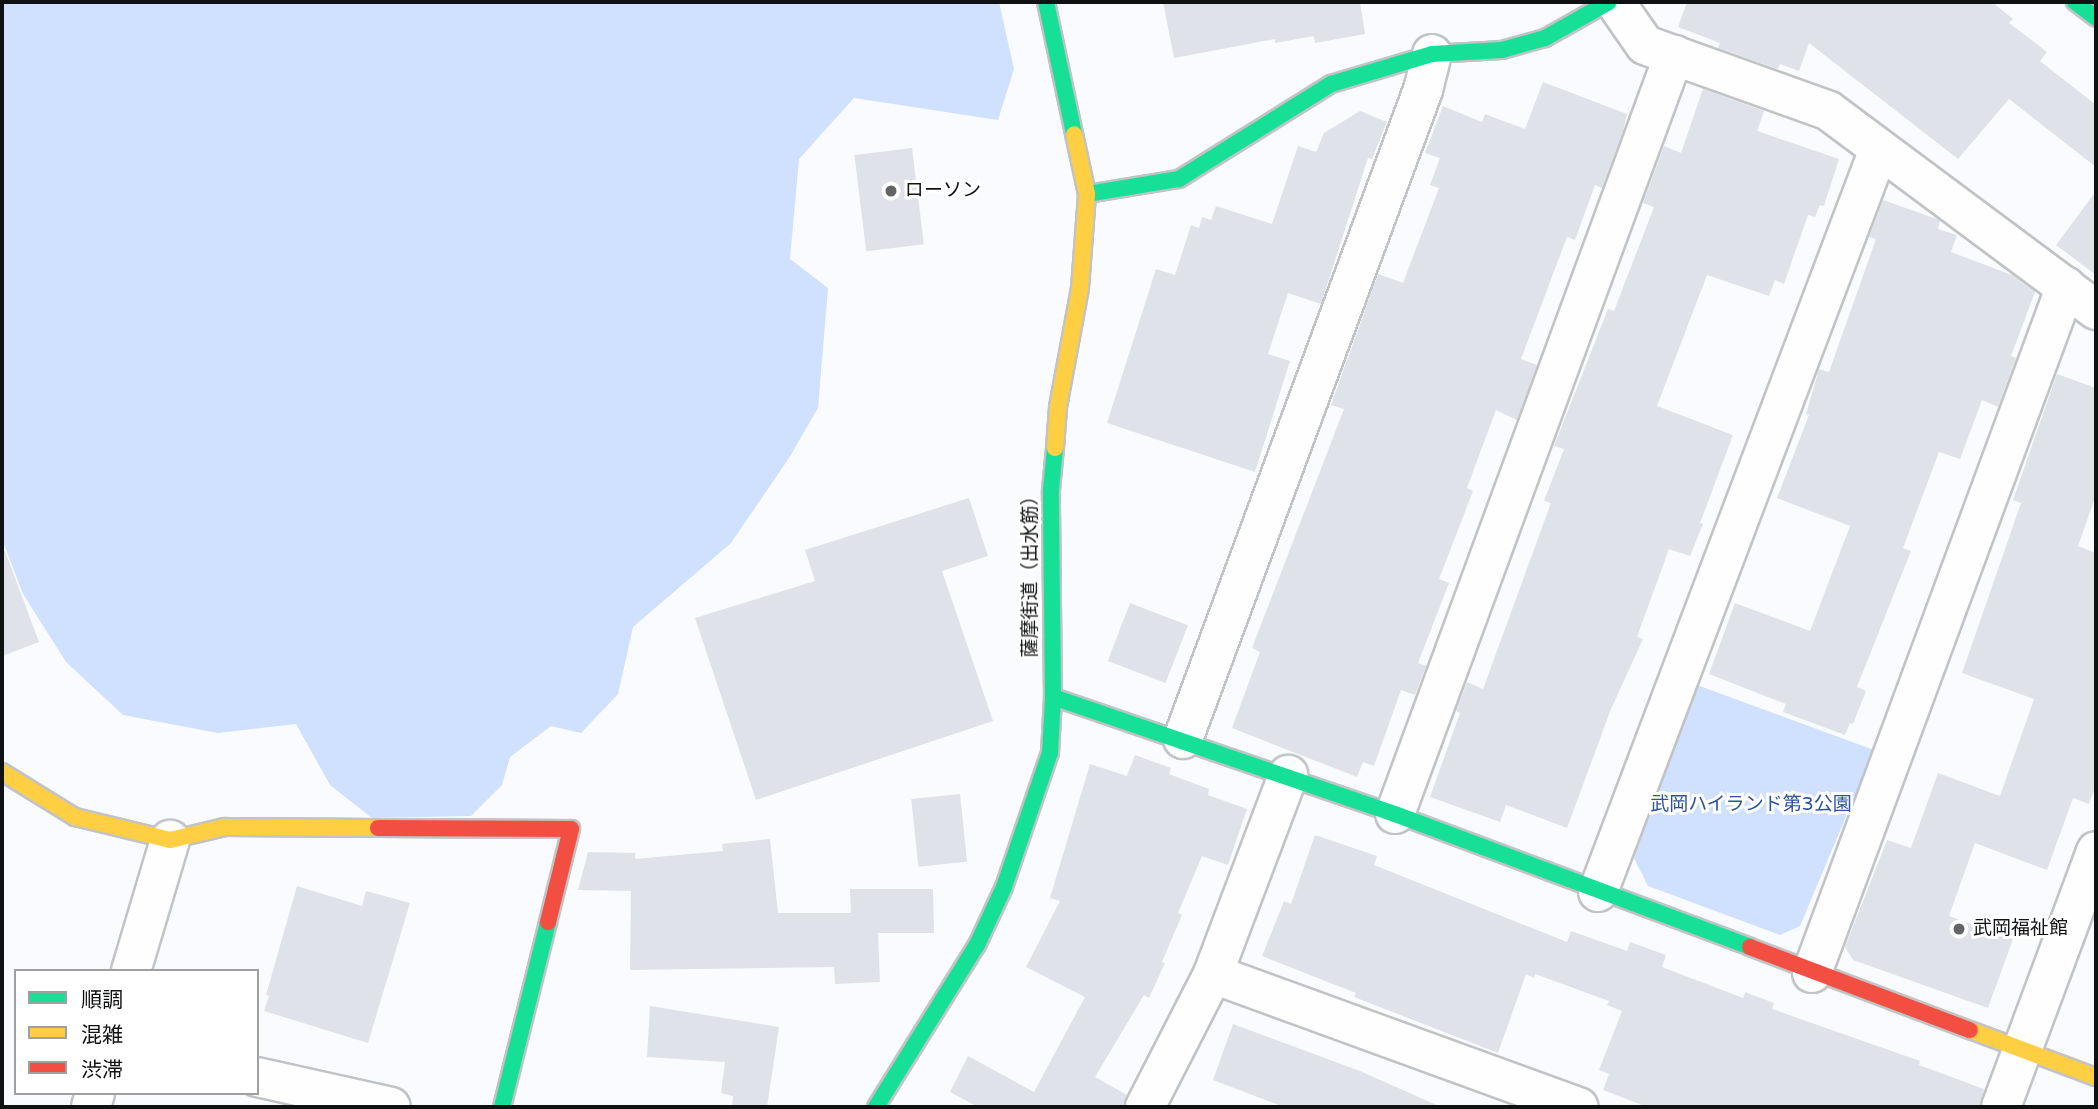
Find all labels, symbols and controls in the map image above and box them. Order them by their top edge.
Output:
place label: ローソン [905,180,981,202]
marker: ローソン [883,183,899,199]
street label: 薩摩街道（出水筋） [1020,487,1042,657]
park label: 武岡ハイランド第3公園 [1650,794,1852,816]
place label: 武岡福祉館 [1973,918,2068,940]
marker: 武岡福祉館 [1951,921,1967,937]
legend [14,969,259,1095]
text: 順調 [81,988,123,1013]
text: 混雑 [81,1023,123,1048]
text: 渋滞 [81,1058,123,1083]

